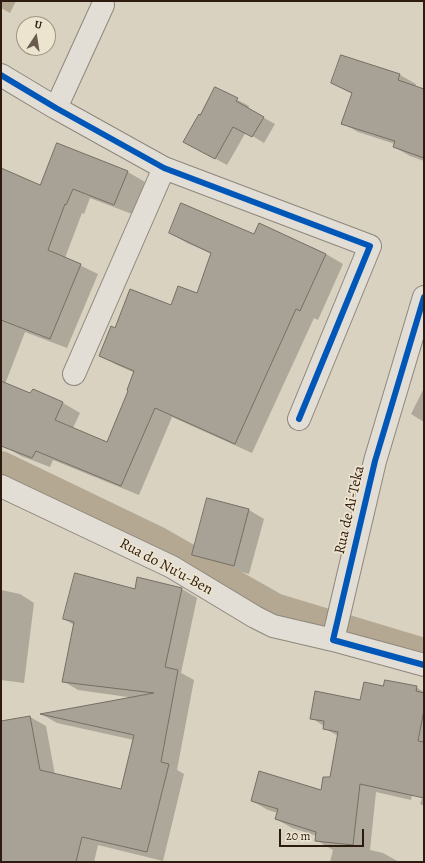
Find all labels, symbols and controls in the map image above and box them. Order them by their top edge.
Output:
north arrow [16,16,56,56]
text: U [33,17,43,33]
street label: Rua de Ai-Teka [331,464,369,556]
street label: Rua do Nu'u-Ben [116,535,216,599]
scale bar [281,821,366,847]
text: 20 m [286,828,310,844]

